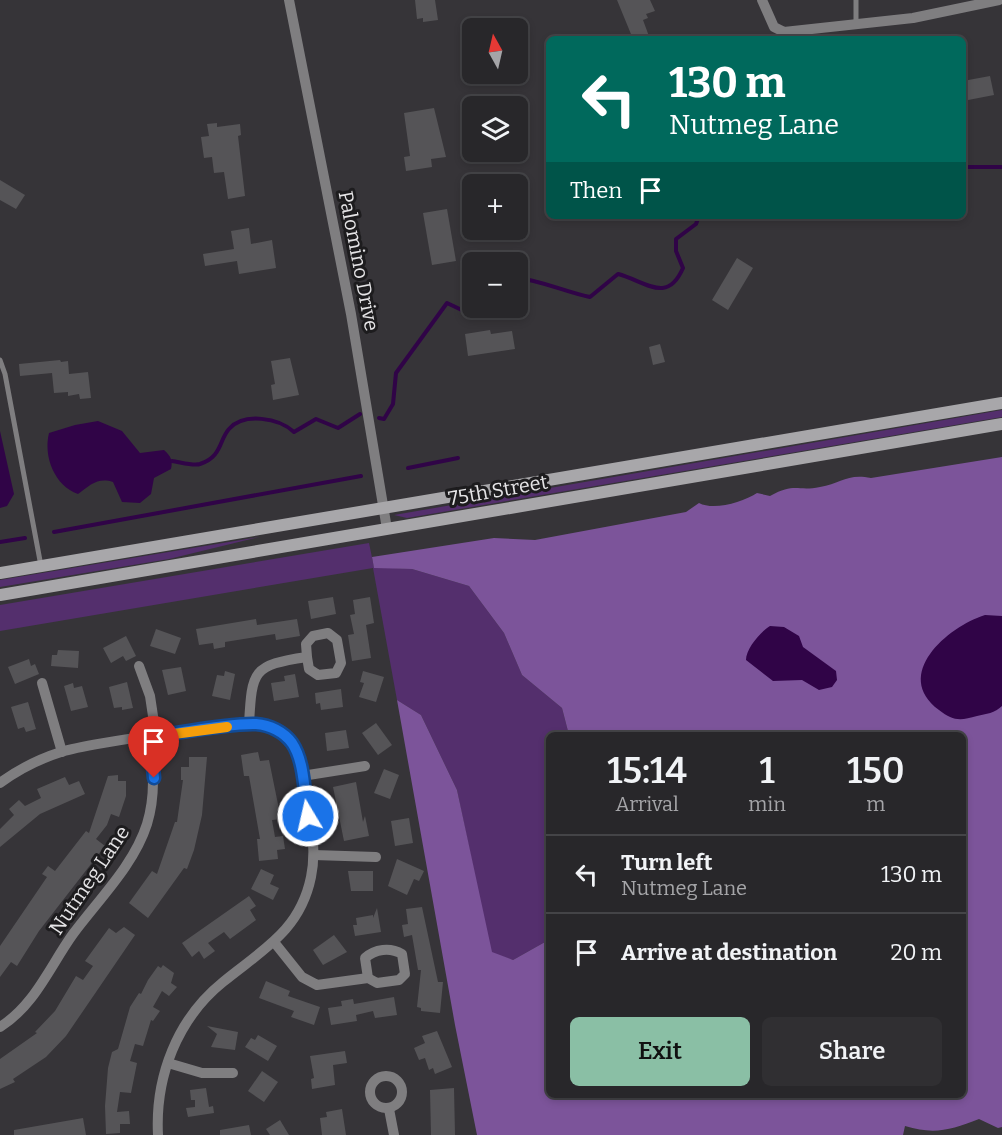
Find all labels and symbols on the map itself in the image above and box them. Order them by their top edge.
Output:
north arrow [462,18,528,84]
street label: Palomino Drive [334,189,384,333]
street label: 75th Street [447,469,549,511]
pin [128,716,179,778]
position arrow [276,784,340,848]
street label: Nutmeg Lane [44,821,134,939]

